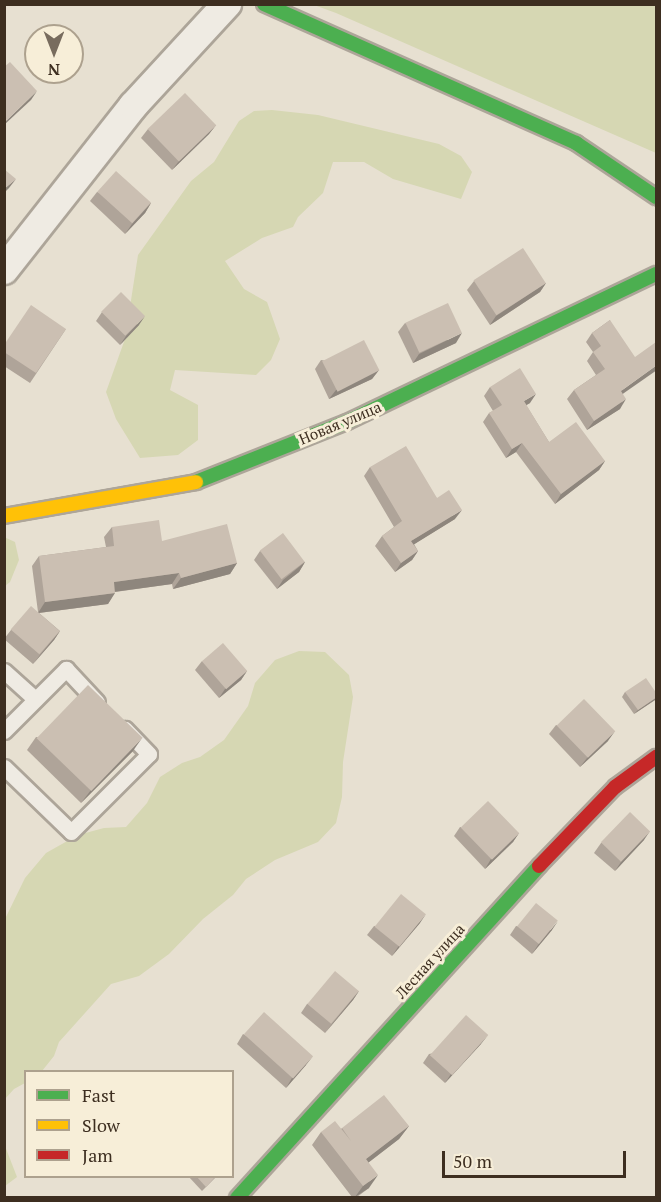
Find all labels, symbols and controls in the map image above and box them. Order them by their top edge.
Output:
north arrow [24,24,84,84]
text: N [48,59,60,81]
street label: Новая улица [296,398,384,448]
street label: Лесная улица [392,920,468,1002]
legend [24,1070,234,1178]
text: Fast [82,1083,115,1107]
text: Slow [82,1113,120,1137]
scale bar [445,1139,630,1177]
text: Jam [82,1143,113,1167]
text: 50 m [453,1149,492,1173]

